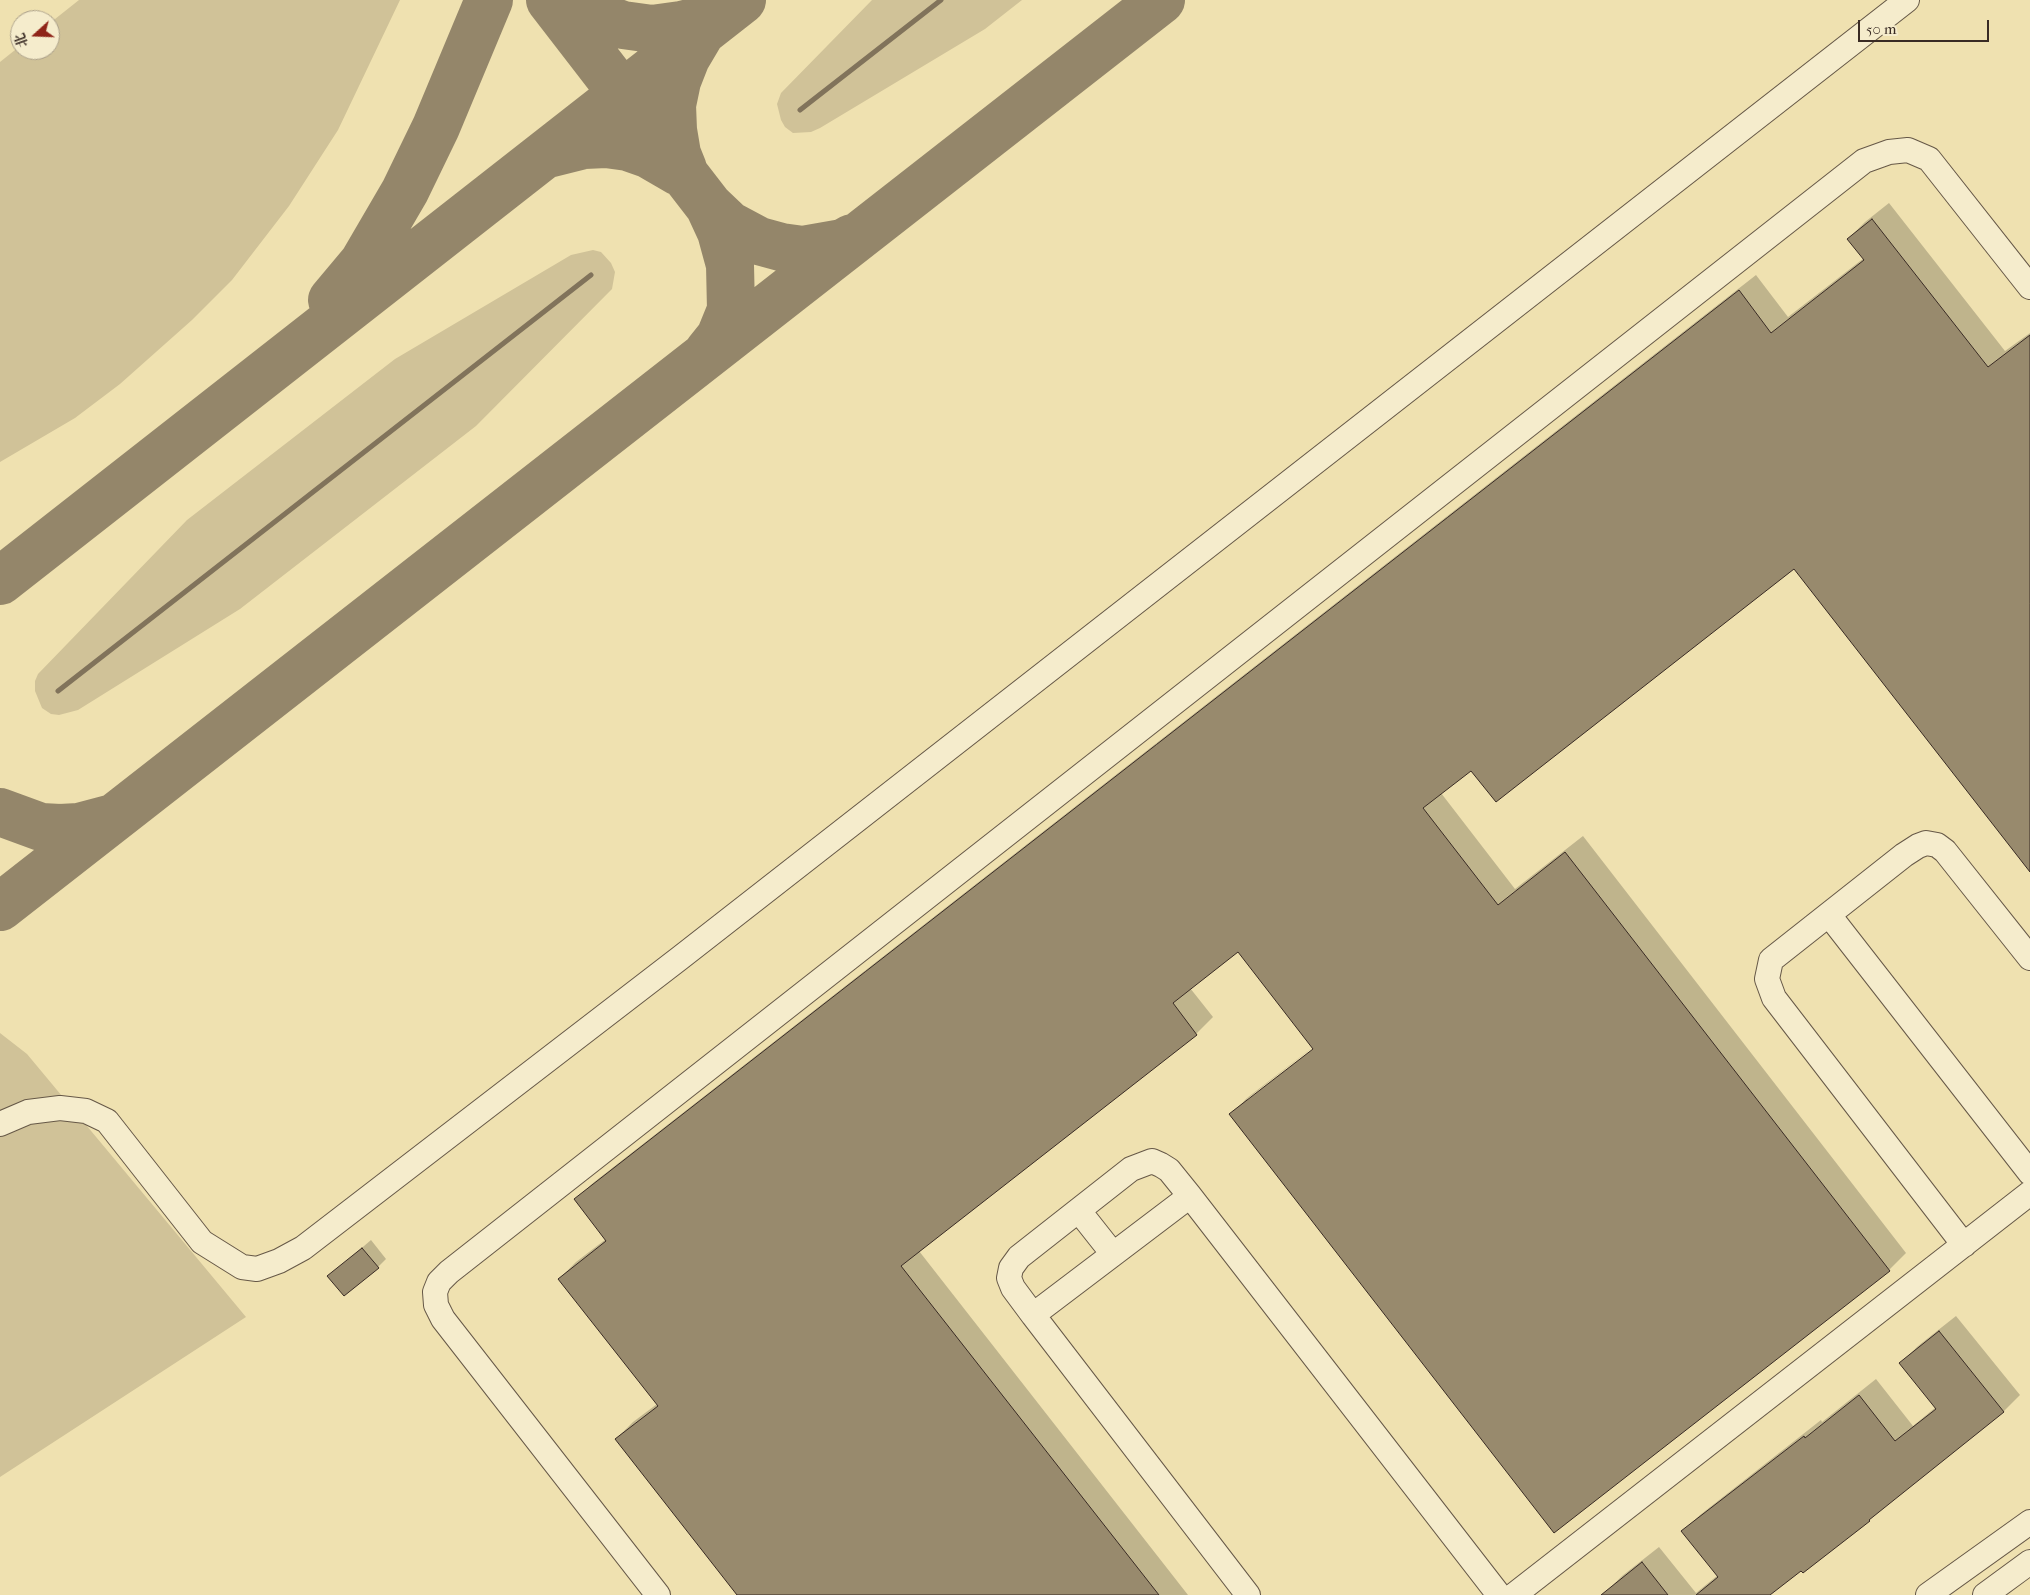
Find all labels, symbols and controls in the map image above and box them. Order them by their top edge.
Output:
north arrow [10,10,60,60]
scale bar [1860,10,1991,42]
text: 50 m [1866,20,1896,38]
text: 北 [11,30,32,49]

